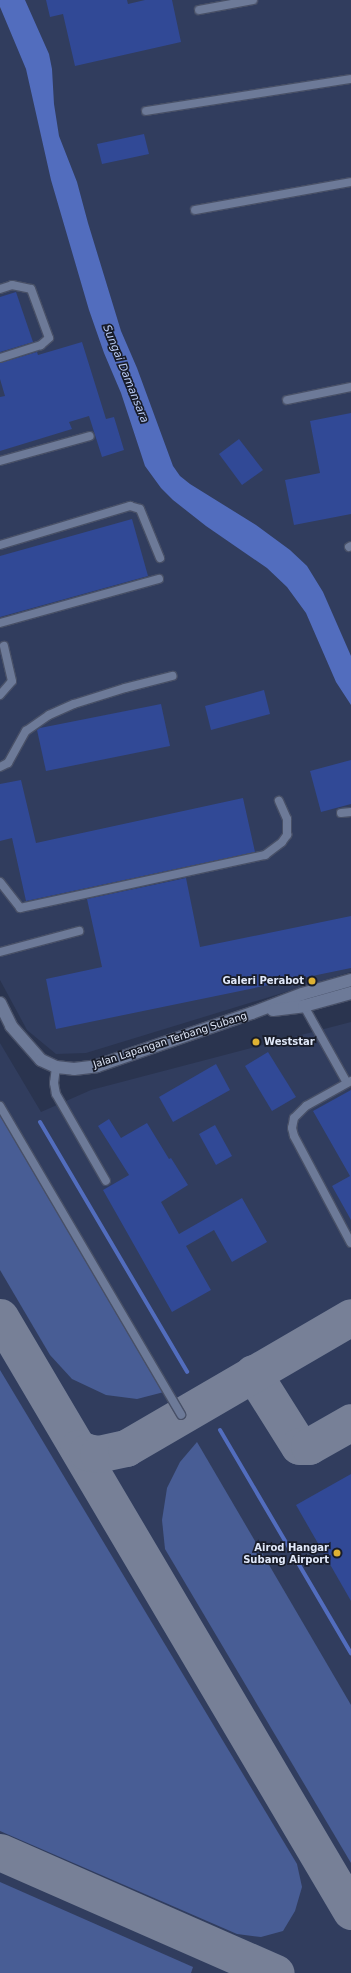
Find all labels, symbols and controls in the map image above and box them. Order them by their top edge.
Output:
water label: Sungai Damansara [99,323,151,425]
place label: Galeri Perabot [222,975,304,987]
marker: Galeri Perabot [307,976,317,986]
street label: Jalan Lapangan Terbang Subang [92,1009,248,1071]
place label: Weststar [264,1036,315,1048]
marker: Weststar [251,1037,261,1047]
place label: Airod Hangar Subang Airport [243,1541,329,1564]
marker: Airod Hangar Subang Airport [332,1548,342,1558]

